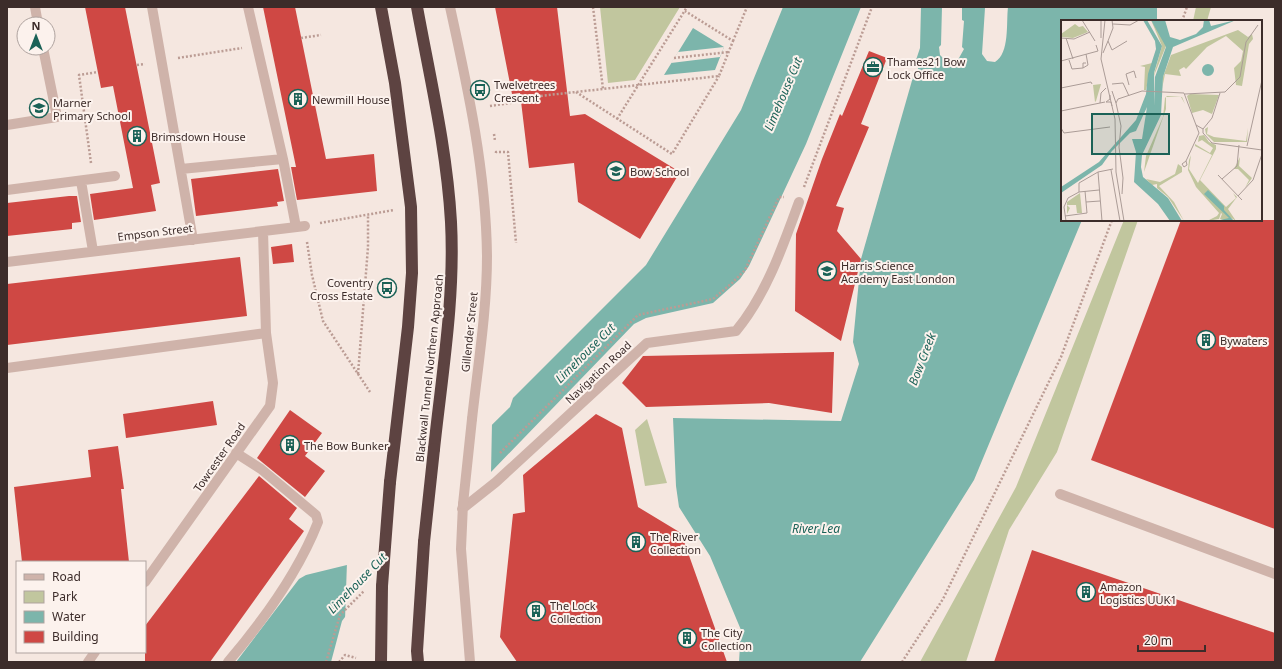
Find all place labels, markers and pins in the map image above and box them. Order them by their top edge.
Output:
place label: Thames21 Bow Lock Office [887,54,966,82]
office icon: Thames21 Bow Lock Office [862,56,884,78]
place label: Twelvetrees Crescent [494,77,555,105]
bus stop icon: Twelvetrees Crescent [469,79,491,101]
building icon: Newmill House [287,88,309,110]
place label: Newmill House [312,92,390,107]
place label: Marner Primary School [53,95,131,123]
school or university icon: Marner Primary School [28,97,50,119]
building icon: Brimsdown House [126,125,148,147]
place label: Brimsdown House [151,129,246,144]
school or university icon: Bow School [605,160,627,182]
place label: Bow School [630,164,689,179]
place label: Harris Science Academy East London [841,258,955,286]
school or university icon: Harris Science Academy East London [816,260,838,282]
place label: Coventry Cross Estate [310,275,373,303]
bus stop icon: Coventry Cross Estate [376,277,398,299]
building icon: Bywaters [1195,329,1217,351]
place label: Bywaters [1220,333,1268,348]
building icon: The Bow Bunker [279,434,301,456]
place label: The Bow Bunker [304,438,389,453]
place label: The River Collection [650,529,701,557]
building icon: The River Collection [625,531,647,553]
place label: Amazon Logistics UUK1 [1100,579,1177,607]
building icon: Amazon Logistics UUK1 [1075,581,1097,603]
place label: The Lock Collection [550,598,601,626]
building icon: The Lock Collection [525,600,547,622]
place label: The City Collection [701,625,752,653]
building icon: The City Collection [676,627,698,649]

